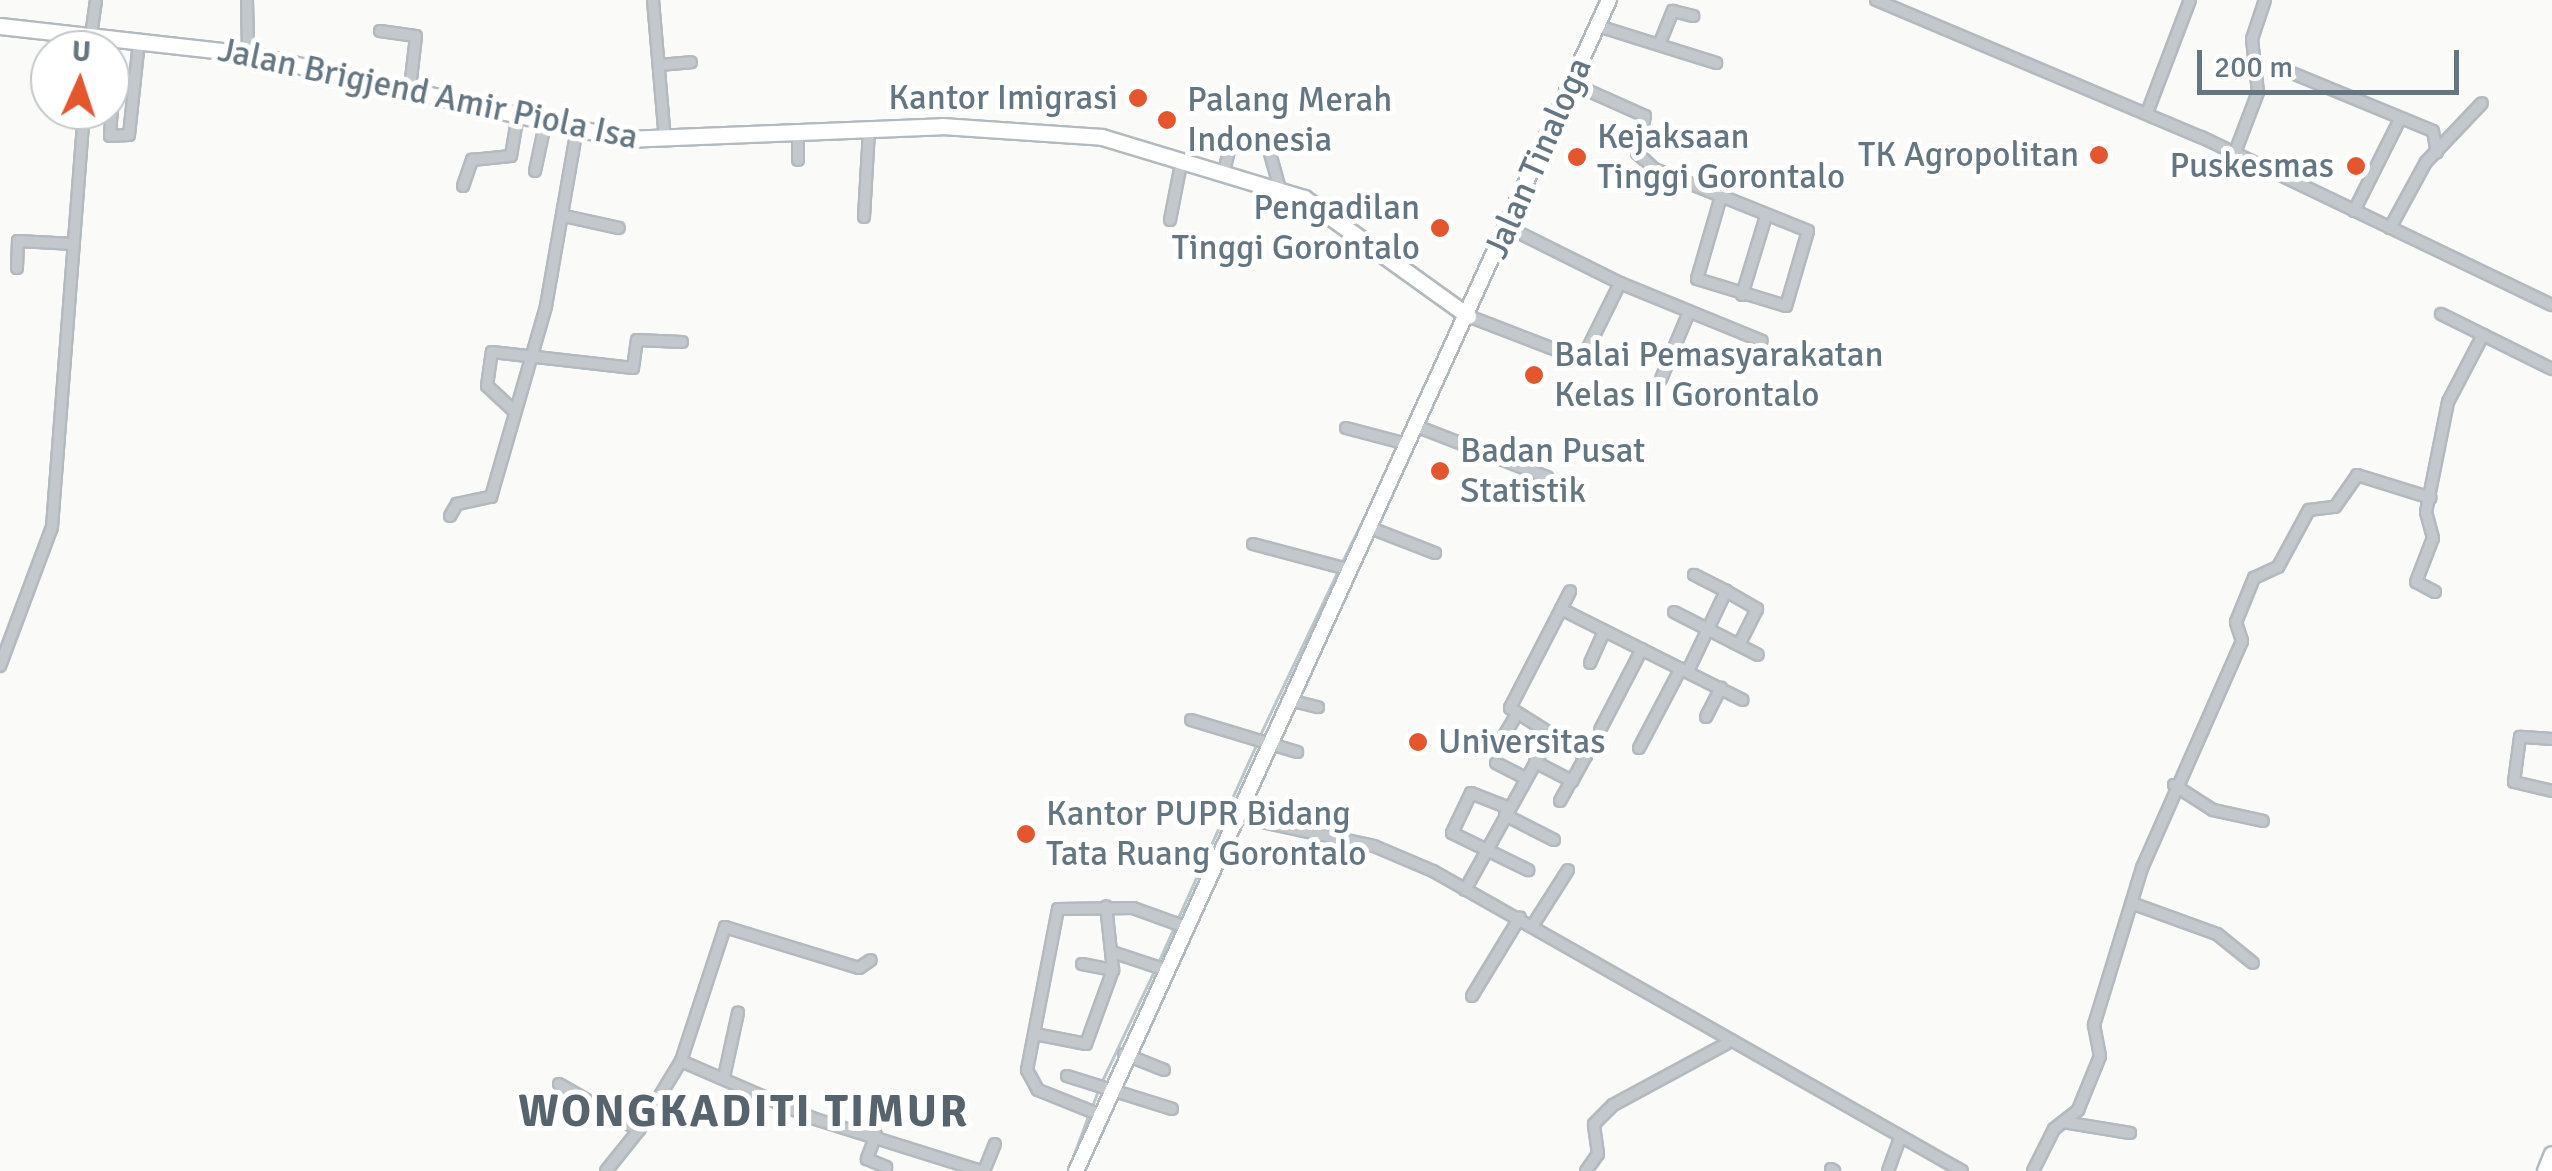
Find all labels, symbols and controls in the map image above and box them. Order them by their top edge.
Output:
street label: Jalan Brigjend Amir Piola Isa [214,29,642,159]
north arrow [30,30,130,130]
scale bar [2202,30,2464,92]
text: U [71,35,92,70]
text: 200 m [2214,49,2293,86]
street label: Jalan Tinaloga [1475,51,1601,265]
place label: Kantor Imigrasi [888,77,1118,119]
place label: Palang Merah Indonesia [1187,79,1392,161]
marker: Kantor Imigrasi [1127,87,1149,109]
marker: Palang Merah Indonesia [1156,109,1178,131]
place label: Kejaksaan Tinggi Gorontalo [1597,116,1845,198]
place label: TK Agropolitan [1858,134,2079,176]
marker: TK Agropolitan [2088,144,2110,166]
place label: Puskesmas [2170,145,2334,187]
marker: Kejaksaan Tinggi Gorontalo [1566,146,1588,168]
marker: Puskesmas [2343,153,2369,179]
place label: Pengadilan Tinggi Gorontalo [1172,187,1420,269]
marker: Pengadilan Tinggi Gorontalo [1429,217,1451,239]
place label: Balai Pemasyarakatan Kelas II Gorontalo [1554,334,1884,416]
marker: Balai Pemasyarakatan Kelas II Gorontalo [1523,364,1545,386]
place label: Badan Pusat Statistik [1460,430,1645,512]
marker: Badan Pusat Statistik [1429,460,1451,482]
place label: Universitas [1438,721,1606,763]
marker: Universitas [1407,731,1429,753]
place label: Kantor PUPR Bidang Tata Ruang Gorontalo [1046,793,1366,875]
marker: Kantor PUPR Bidang Tata Ruang Gorontalo [1015,823,1037,845]
district label: WONGKADITI TIMUR [518,1085,970,1139]

